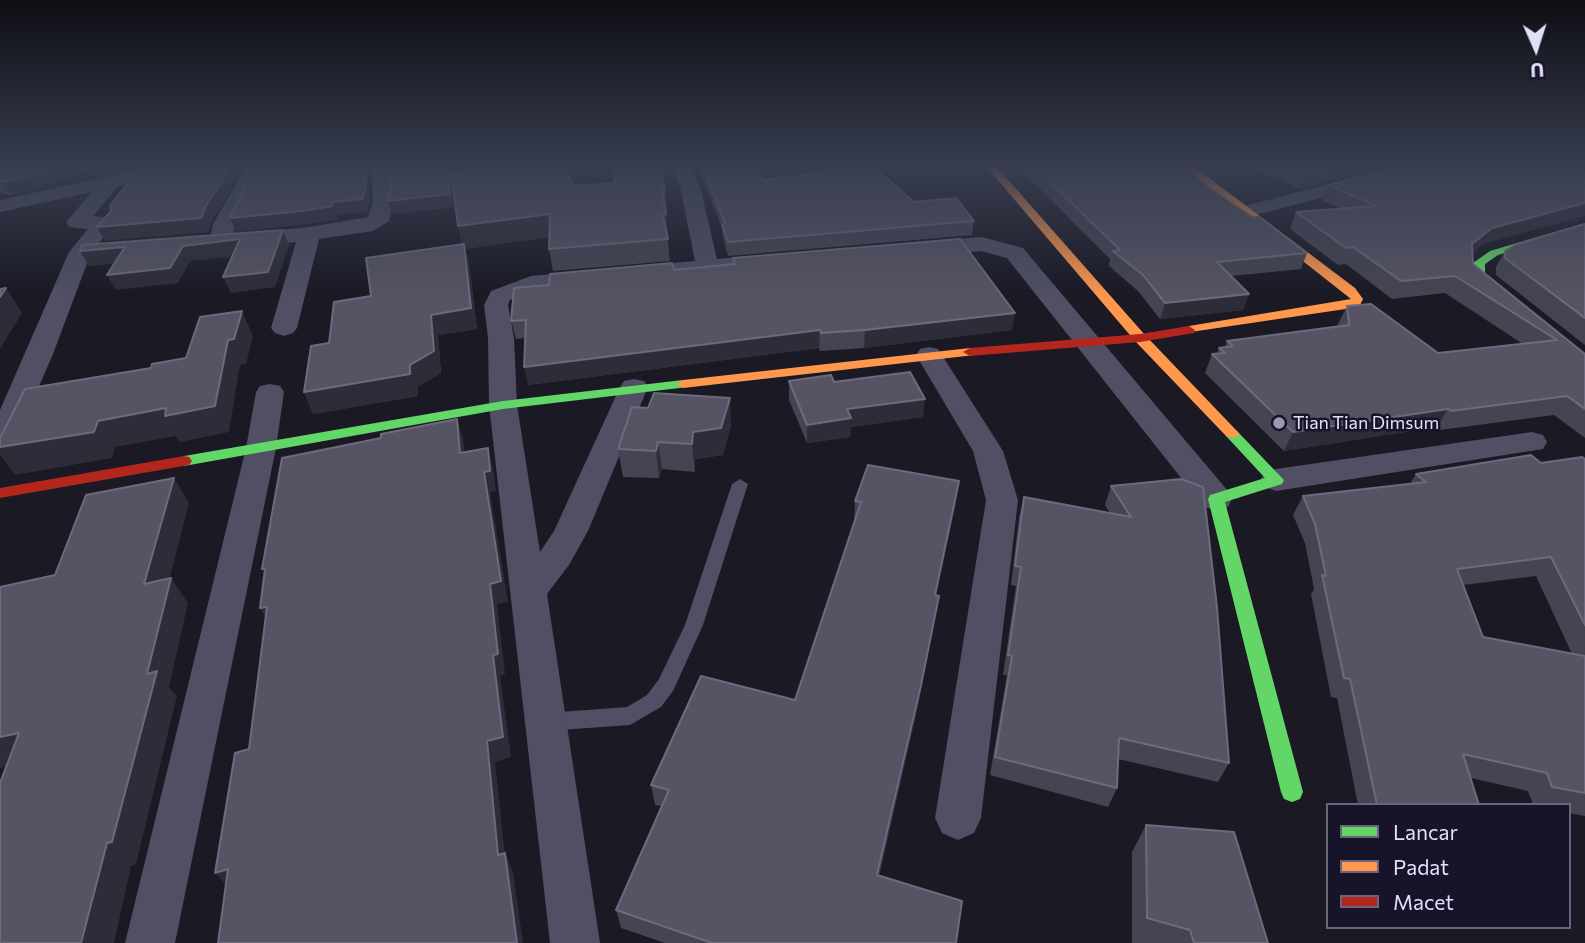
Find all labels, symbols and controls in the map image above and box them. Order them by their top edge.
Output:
north arrow [1501,14,1571,84]
text: U [1530,59,1545,82]
place label: Tian Tian Dimsum [1293,412,1439,434]
marker: Tian Tian Dimsum [1271,415,1287,431]
legend [1326,803,1571,929]
text: Lancar [1393,819,1458,844]
text: Padat [1393,854,1449,879]
text: Macet [1393,889,1454,914]

